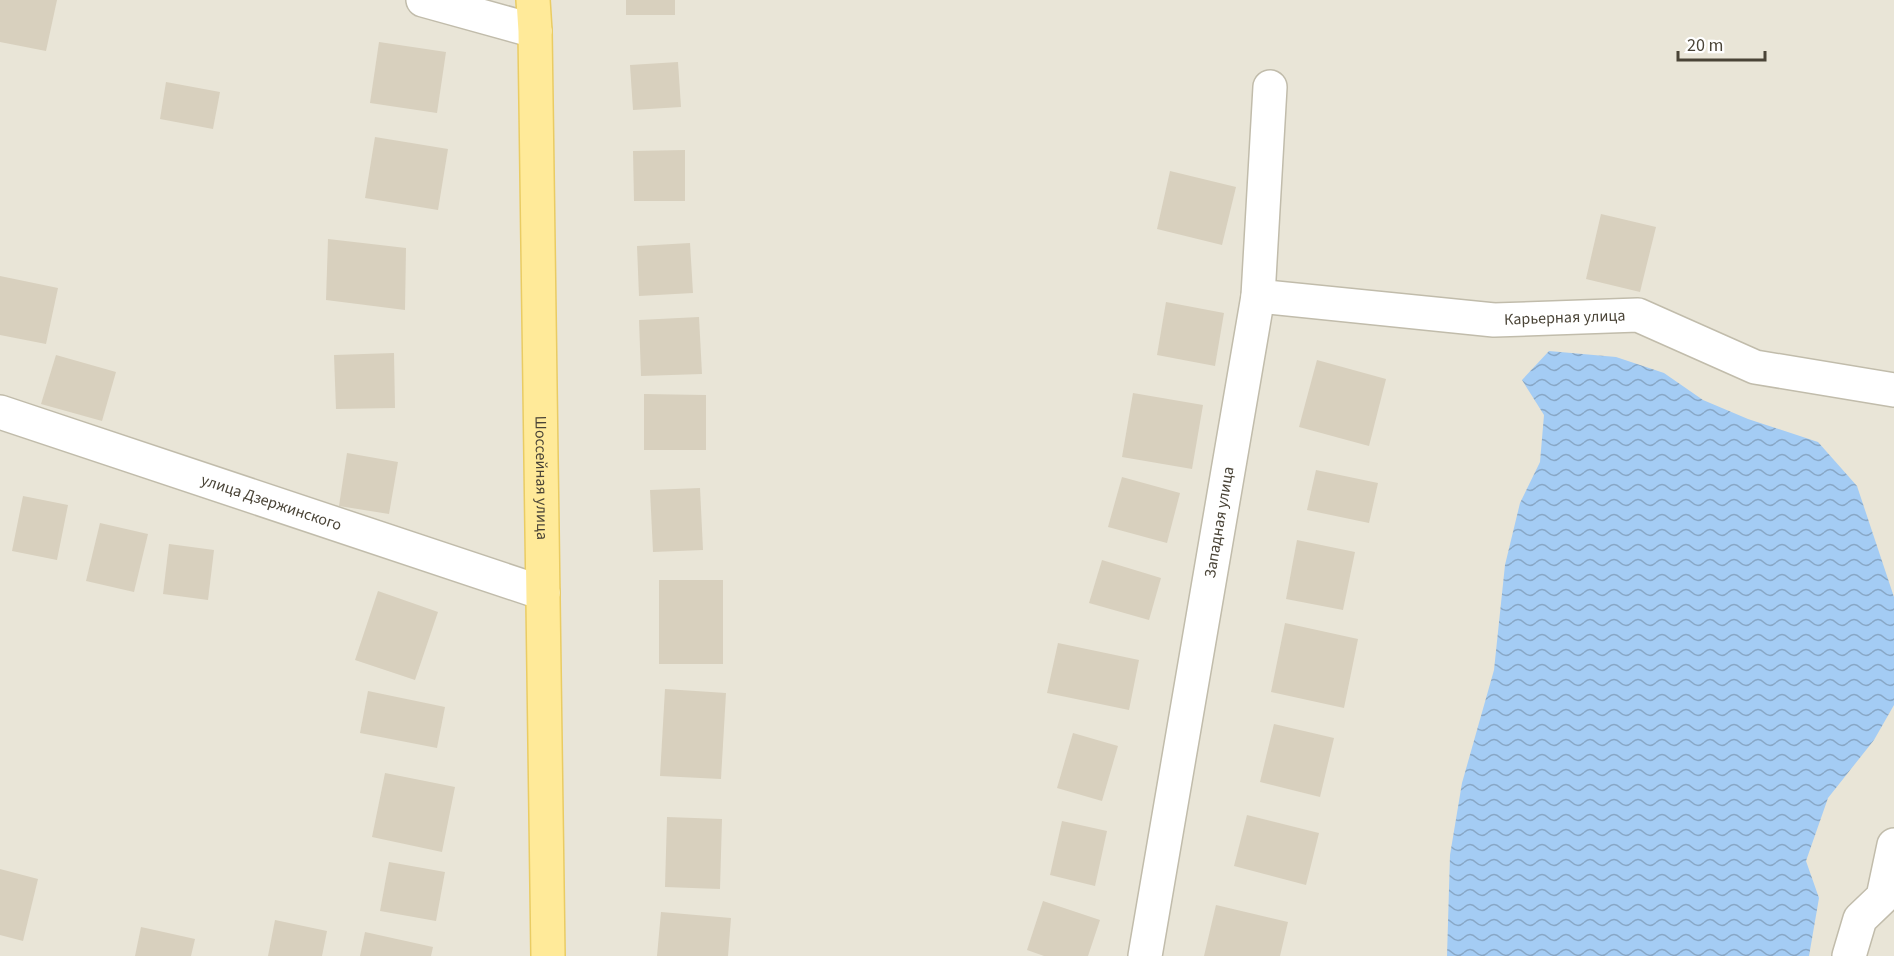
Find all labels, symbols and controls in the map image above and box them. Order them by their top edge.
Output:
scale bar [1678,24,1765,62]
text: 20 m [1687,33,1723,58]
street label: Карьерная улица [1504,304,1626,331]
street label: Шоссейная улица [529,416,553,540]
street label: Западная улица [1199,465,1240,580]
street label: улица Дзержинского [198,469,344,536]

